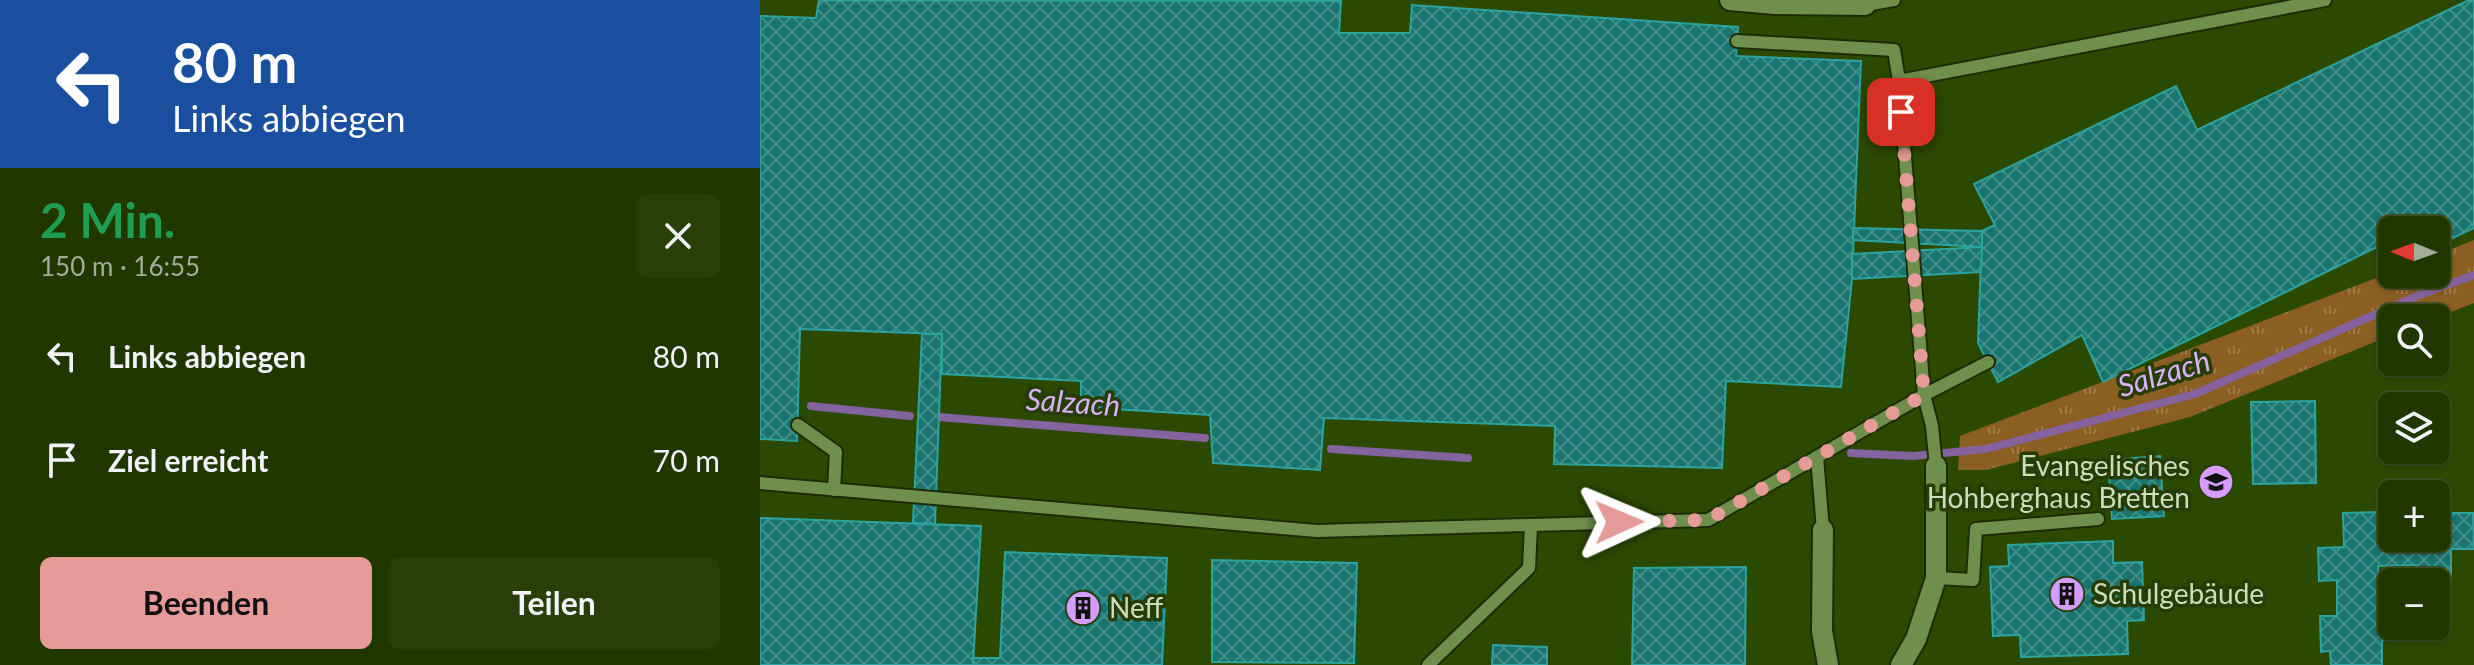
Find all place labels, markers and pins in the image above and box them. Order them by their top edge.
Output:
pin [1867,78,1935,146]
place label: Evangelisches Hohberghaus Bretten [1927,448,2190,514]
school or university icon: Evangelisches Hohberghaus Bretten [2197,463,2235,501]
building icon: Schulgebäude [2048,575,2086,613]
place label: Schulgebäude [2093,576,2264,610]
building icon: Neff [1064,589,1102,627]
place label: Neff [1109,590,1164,624]

